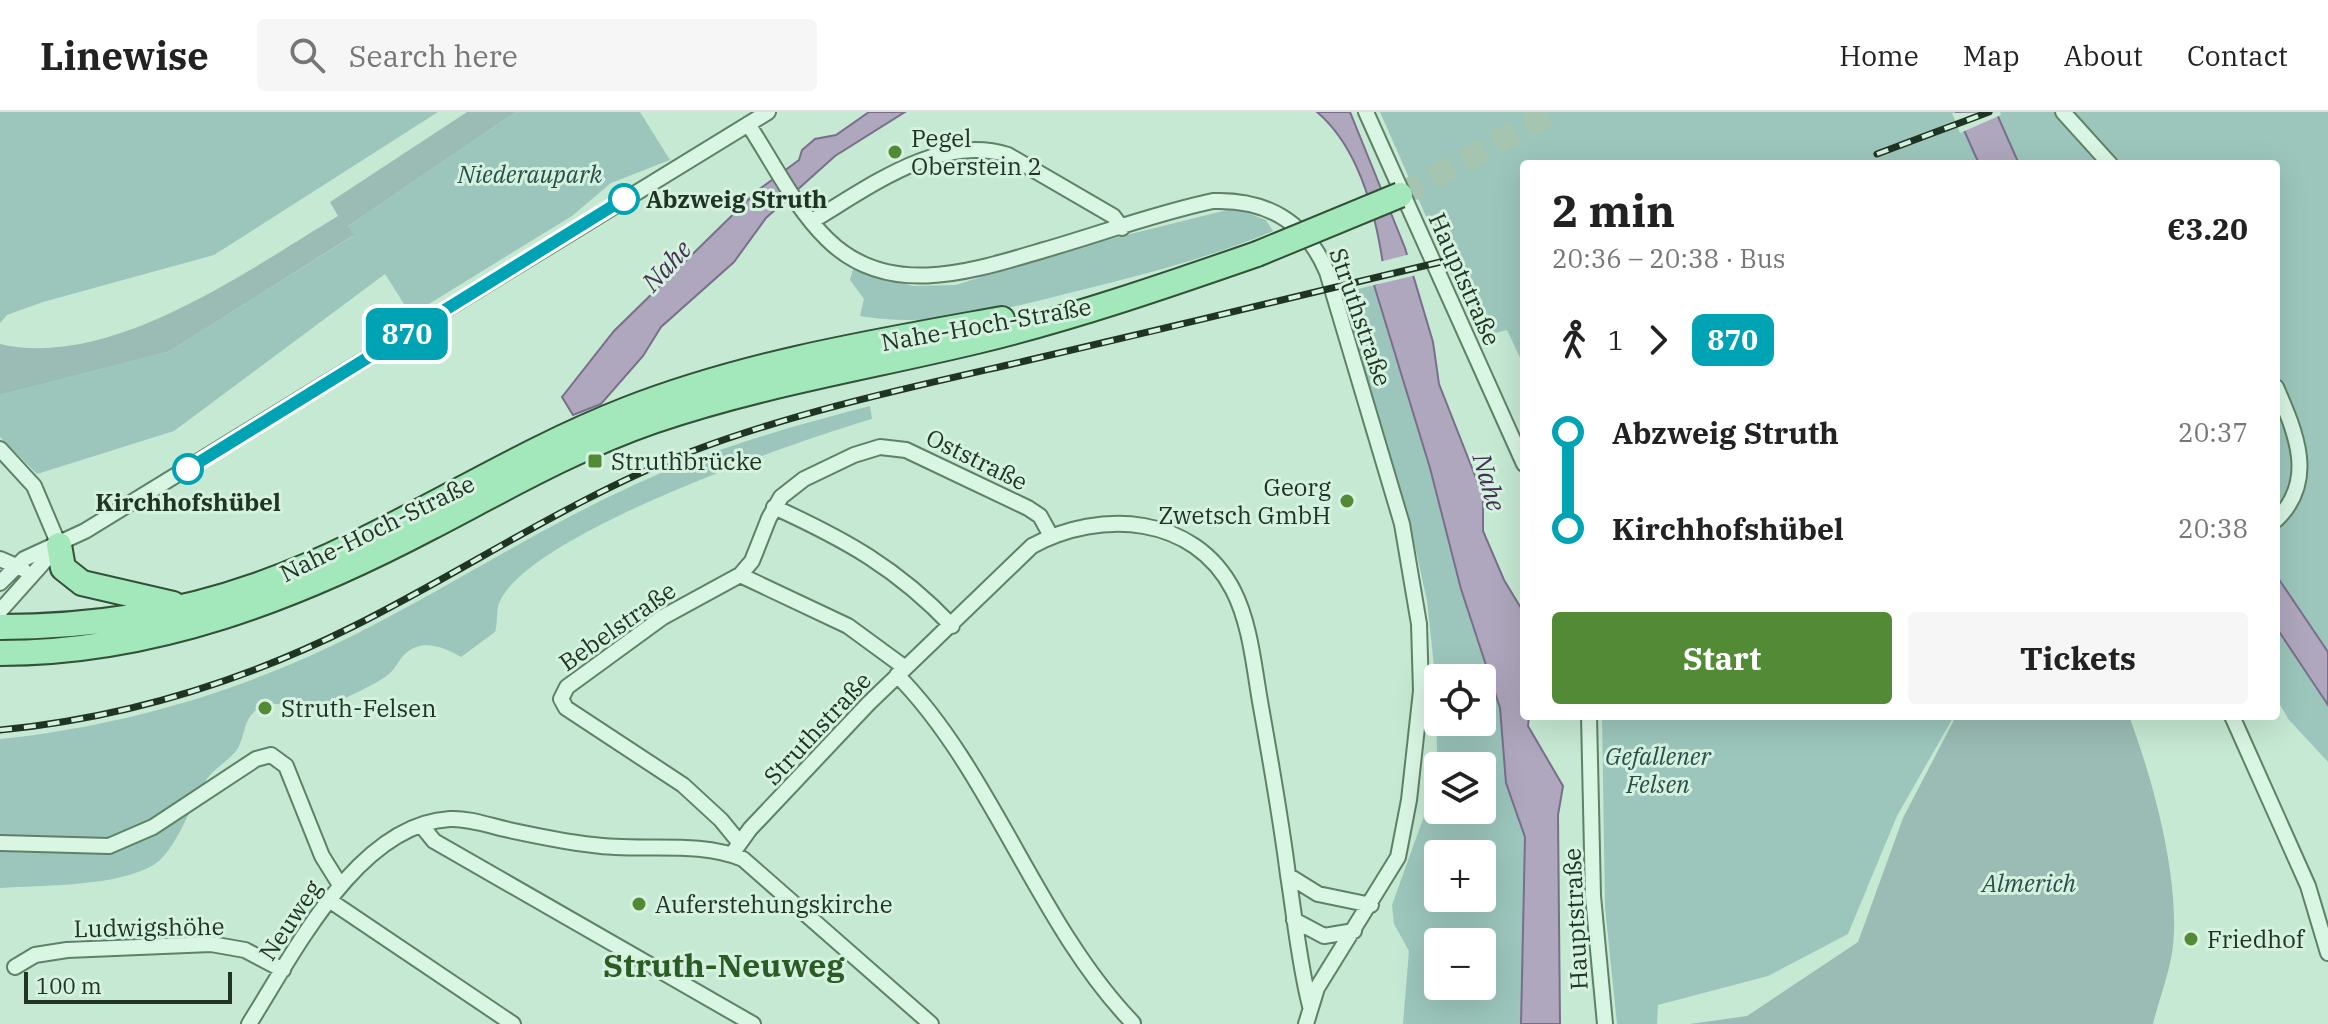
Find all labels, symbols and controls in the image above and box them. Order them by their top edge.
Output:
search box [257,19,817,91]
text: Linewise [40,31,209,80]
icon: search [285,33,329,77]
text: Search here [349,36,518,75]
text: Home [1839,37,1919,74]
text: Map [1963,37,2020,74]
text: About [2064,37,2143,74]
text: Contact [2187,37,2288,74]
place label: Pegel Oberstein 2 [911,122,1042,182]
marker: Pegel Oberstein 2 [886,143,904,161]
park label: Niederaupark [457,158,602,190]
text: 2 min [1552,182,1675,239]
place label: Abzweig Struth [646,183,827,215]
marker: Abzweig Struth [609,184,639,214]
street label: Hauptstraße [1422,208,1508,350]
text: €3.20 [2167,209,2248,248]
water label: Nahe [633,232,699,299]
text: 20:36 – 20:38 · Bus [1552,241,1786,275]
street label: Struthstraße [1322,244,1400,390]
street label: Nahe-Hoch-Straße [878,290,1094,358]
line badge: 870 [361,308,453,360]
text: 870 [382,315,432,352]
icon: walk [1552,318,1596,362]
icon: forward [1636,318,1680,362]
text: 870 [1708,321,1758,358]
text: 1 [1608,323,1624,357]
text: Abzweig Struth [1612,413,1839,452]
text: 20:37 [2178,415,2248,449]
street label: Oststraße [921,421,1033,497]
place label: Struthbrücke [611,445,762,477]
water label: Nahe [1465,448,1515,515]
marker: Struthbrücke [586,452,604,470]
marker: Kirchhofshübel [173,454,203,484]
street label: Nahe-Hoch-Straße [274,467,480,589]
place label: Georg Zwetsch GmbH [1158,471,1331,531]
place label: Kirchhofshübel [95,486,281,518]
marker: Georg Zwetsch GmbH [1338,492,1356,510]
text: Kirchhofshübel [1612,509,1844,548]
text: 20:38 [2178,511,2248,545]
street label: Bebelstraße [552,574,682,678]
button: Start [1552,612,1892,704]
button: Tickets [1908,612,2248,704]
street label: Struthstraße [756,664,878,792]
map controls [1424,664,1496,1000]
button: locate [1424,664,1496,736]
place label: Struth-Felsen [281,692,436,724]
marker: Struth-Felsen [256,699,274,717]
park label: Gefallener Felsen [1605,740,1713,800]
button: layers [1424,752,1496,824]
button: + [1424,840,1496,912]
street label: Hauptstraße [1555,847,1595,991]
park label: Almerich [1980,867,2076,899]
street label: Neuweg [251,873,329,967]
place label: Auferstehungskirche [655,888,893,920]
marker: Auferstehungskirche [630,895,648,913]
street label: Ludwigshöhe [73,910,225,944]
place label: Friedhof [2207,923,2306,955]
button: − [1424,928,1496,1000]
marker: Friedhof [2182,930,2200,948]
district label: Struth-Neuweg [603,944,845,986]
scale bar [24,968,232,1004]
text: 100 m [36,971,102,1000]

